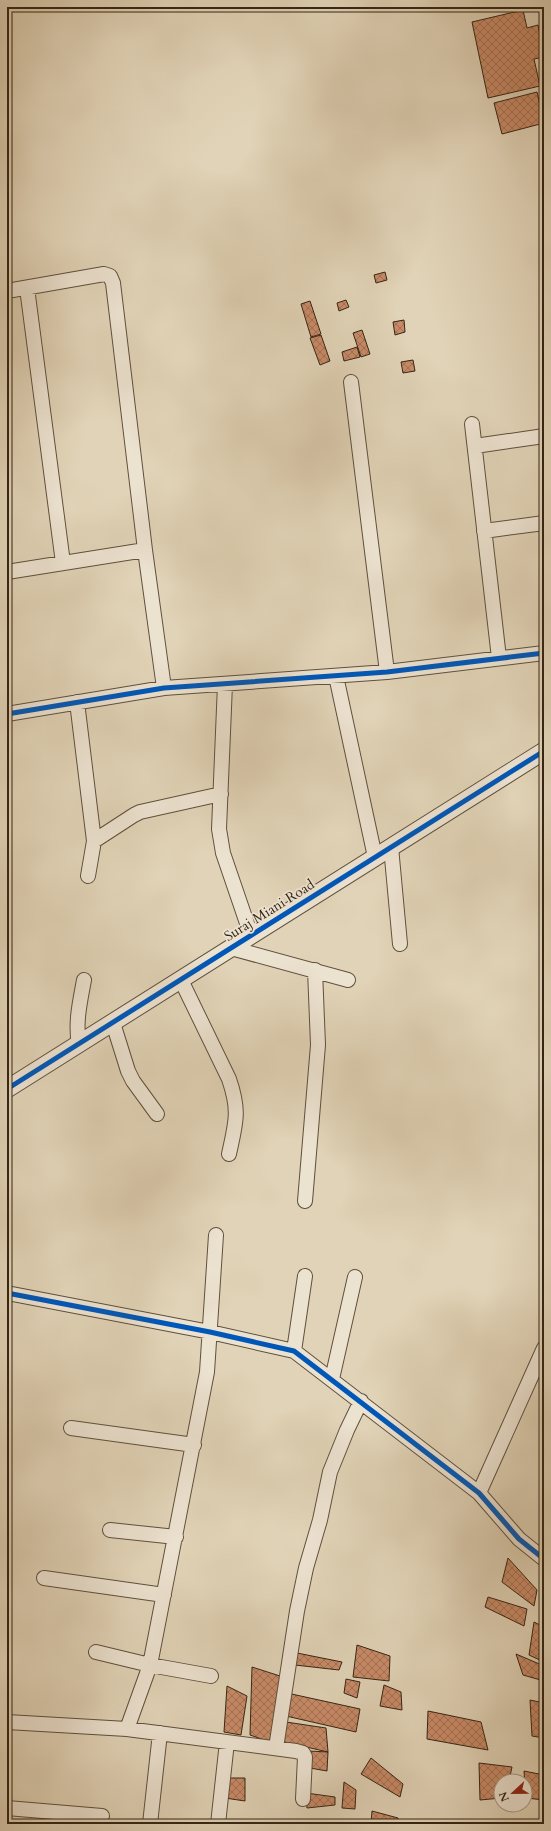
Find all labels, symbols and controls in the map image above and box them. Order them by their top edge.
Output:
street label: Suraj Miani Road [220,875,319,946]
north arrow [493,1773,533,1813]
text: N [495,1789,513,1804]

